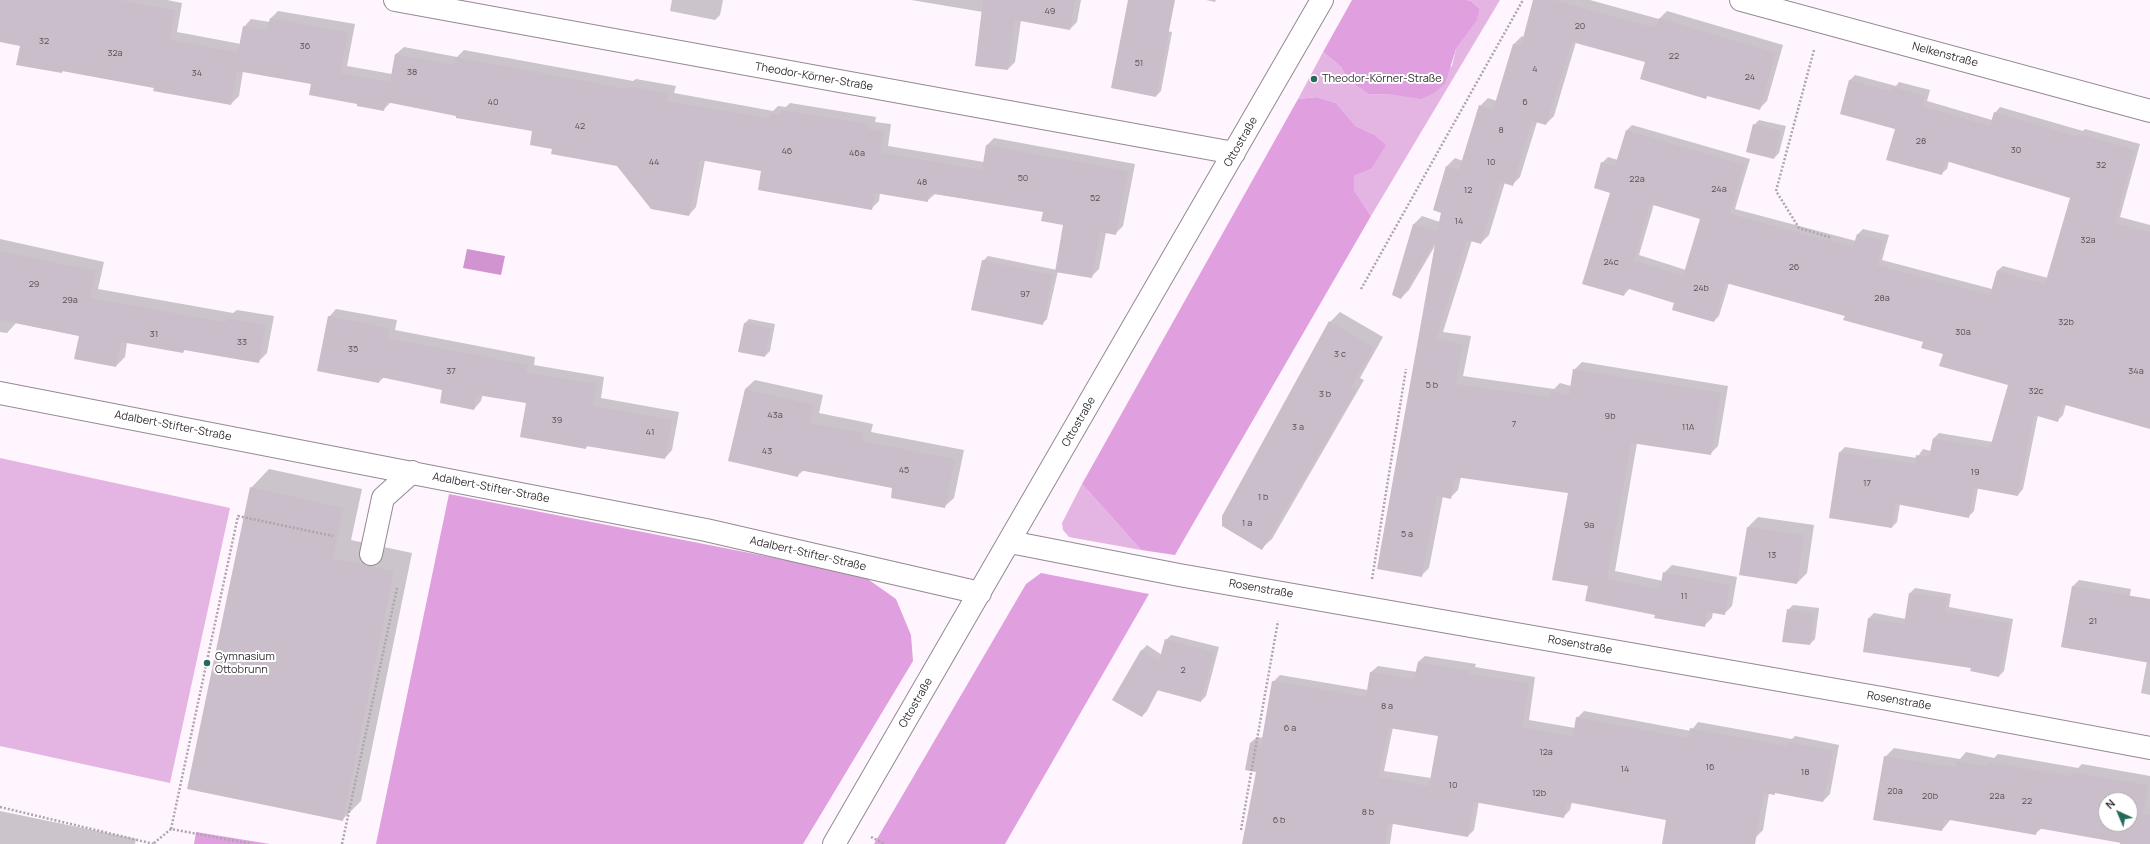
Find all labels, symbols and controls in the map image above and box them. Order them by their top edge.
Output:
house number: 49 [1045,6,1055,16]
house number: 20 [1575,21,1585,31]
house number: 32 [39,36,49,46]
street label: Nelkenstraße [1911,40,1979,70]
house number: 36 [300,41,310,51]
house number: 32a [107,48,123,58]
house number: 22 [1669,51,1679,61]
house number: 51 [1135,58,1143,68]
street label: Theodor-Körner-Straße [754,60,874,94]
house number: 4 [1532,64,1538,74]
house number: 38 [407,67,417,77]
house number: 34 [192,68,202,78]
place label: Theodor-Körner-Straße [1322,72,1442,86]
house number: 24 [1745,72,1755,82]
marker: Theodor-Körner-Straße [1309,74,1319,84]
house number: 40 [488,97,498,107]
house number: 6 [1522,97,1528,107]
street label: Ottostraße [1221,115,1261,169]
house number: 42 [575,121,585,131]
house number: 8 [1498,125,1504,135]
house number: 28 [1916,136,1926,146]
house number: 30 [2011,145,2021,155]
house number: 46 [782,146,792,156]
house number: 46a [849,148,865,158]
house number: 44 [649,157,659,167]
house number: 10 [1487,157,1495,167]
house number: 32 [2096,160,2106,170]
house number: 50 [1018,173,1028,183]
house number: 22a [1629,174,1645,184]
house number: 48 [917,177,927,187]
house number: 24a [1711,184,1727,194]
house number: 12 [1464,185,1472,195]
house number: 52 [1090,193,1100,203]
house number: 14 [1455,216,1463,226]
house number: 32a [2080,235,2096,245]
house number: 24c [1603,257,1619,267]
house number: 26 [1789,262,1799,272]
house number: 29 [29,279,39,289]
house number: 24b [1693,283,1709,293]
house number: 97 [1020,289,1030,299]
house number: 28a [1874,293,1890,303]
house number: 29a [62,295,78,305]
house number: 32b [2058,317,2074,327]
house number: 30a [1955,327,1971,337]
house number: 31 [150,329,158,339]
house number: 33 [237,337,247,347]
house number: 35 [348,344,358,354]
house number: 3 c [1334,349,1346,359]
house number: 37 [446,366,456,376]
house number: 34a [2128,366,2144,376]
house number: 5 b [1426,380,1438,390]
house number: 32c [2028,386,2044,396]
house number: 3 b [1319,389,1331,399]
street label: Ottostraße [1059,395,1099,449]
street label: Adalbert-Stifter-Straße [113,408,233,444]
house number: 43a [767,410,783,420]
house number: 9b [1605,411,1615,421]
house number: 39 [552,415,562,425]
house number: 7 [1512,419,1516,429]
house number: 3 a [1292,422,1304,432]
house number: 11A [1682,422,1694,432]
house number: 41 [646,427,654,437]
house number: 43 [762,446,772,456]
house number: 45 [899,465,909,475]
house number: 19 [1970,467,1980,477]
street label: Adalbert-Stifter-Straße [431,470,551,506]
house number: 17 [1863,478,1871,488]
house number: 1 b [1258,492,1268,502]
house number: 1 a [1242,518,1252,528]
house number: 9a [1584,520,1594,530]
house number: 5 a [1401,529,1413,539]
street label: Adalbert-Stifter-Straße [749,534,867,574]
house number: 13 [1768,550,1776,560]
street label: Rosenstraße [1228,577,1294,601]
house number: 11 [1680,591,1688,601]
house number: 21 [2089,616,2097,626]
street label: Rosenstraße [1547,633,1613,657]
place label: Gymnasium Ottobrunn [215,650,275,676]
marker: Gymnasium Ottobrunn [202,658,212,668]
house number: 2 [1180,665,1186,675]
street label: Ottostraße [896,676,936,730]
street label: Rosenstraße [1866,689,1932,713]
house number: 8 a [1381,701,1393,711]
house number: 6 a [1284,723,1296,733]
house number: 12a [1539,747,1553,757]
house number: 16 [1705,762,1715,772]
house number: 14 [1621,764,1629,774]
house number: 18 [1801,767,1809,777]
house number: 10 [1449,780,1457,790]
house number: 20a [1887,786,1903,796]
house number: 12b [1532,788,1546,798]
house number: 20b [1922,791,1938,801]
house number: 22a [1989,791,2005,801]
north arrow [2098,792,2138,832]
house number: 22 [2022,796,2032,806]
text: N [2102,796,2118,812]
house number: 8 b [1362,807,1374,817]
house number: 6 b [1273,815,1285,825]

